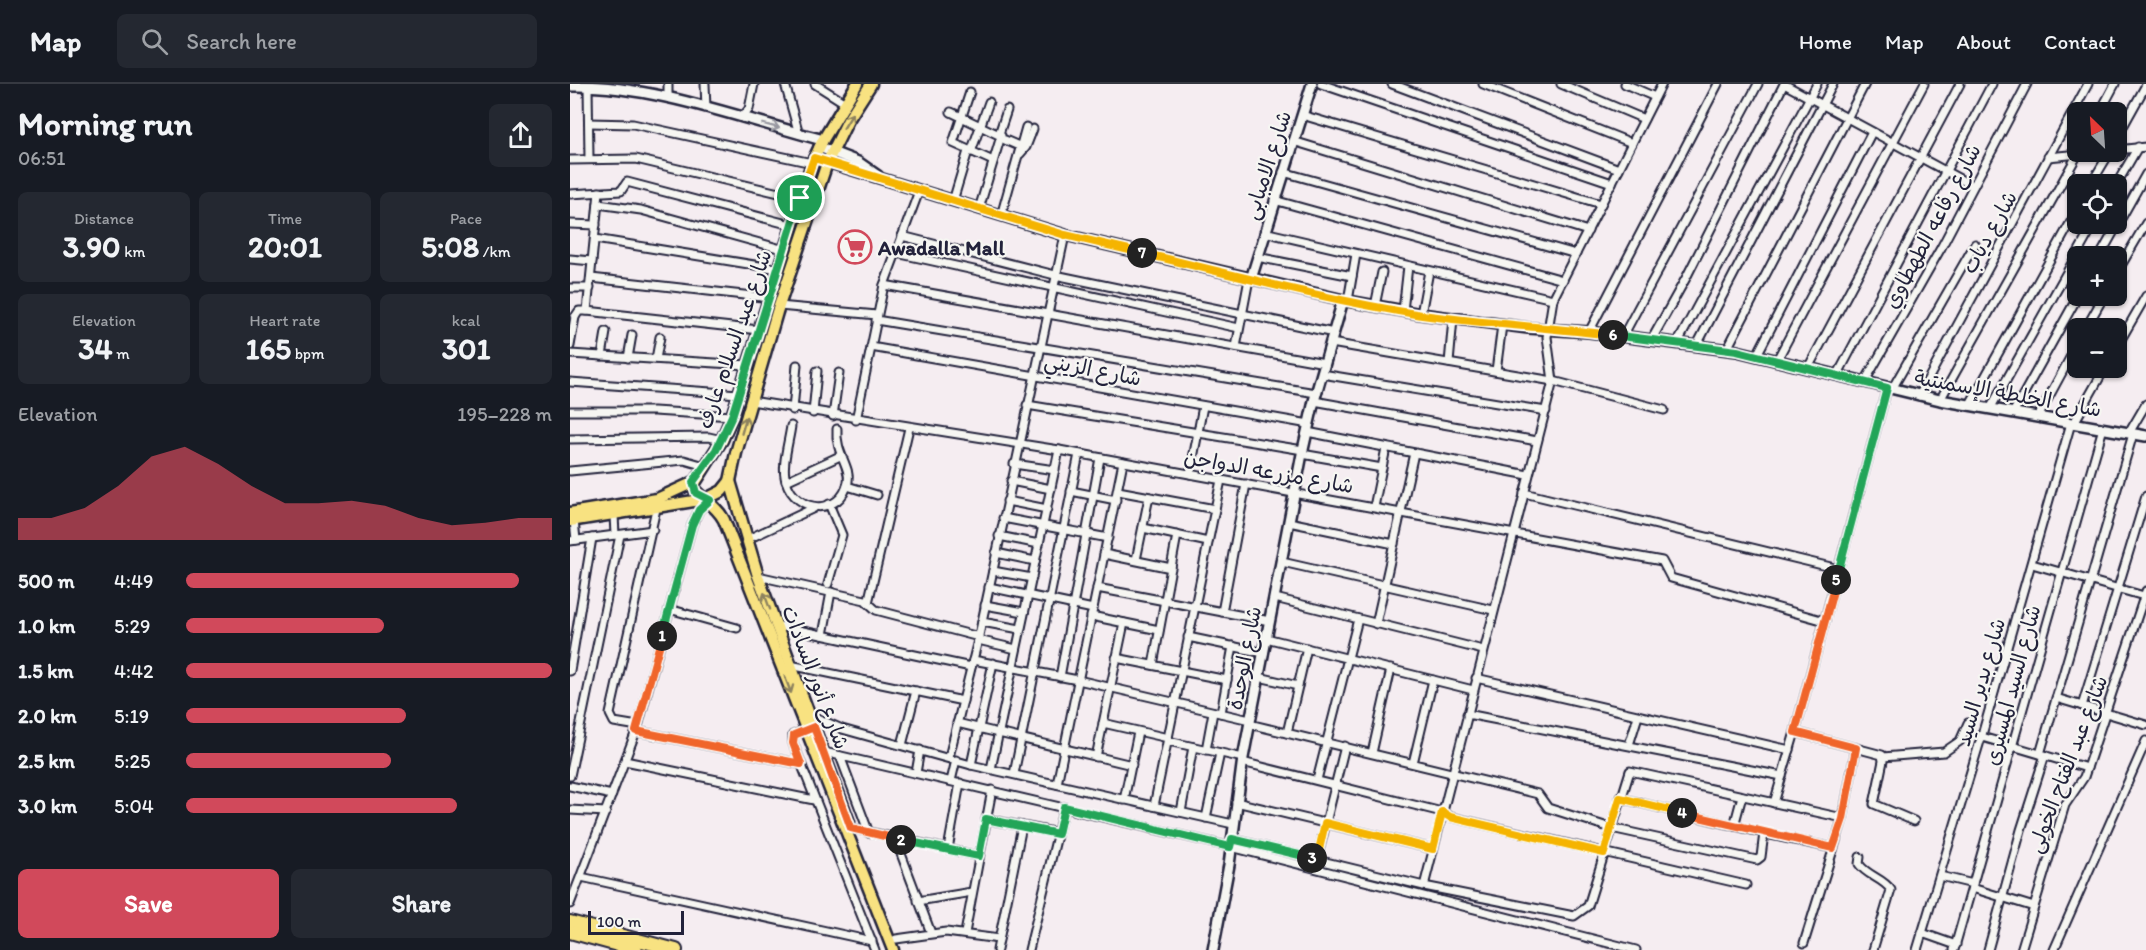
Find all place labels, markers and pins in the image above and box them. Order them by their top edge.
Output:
pin [774,172,825,223]
supermarket icon: Awadalla Mall [837,229,873,265]
place label: Awadalla Mall [877,235,1006,260]
pin: 7 [1127,238,1157,268]
pin: 6 [1598,320,1628,350]
pin: 5 [1821,565,1851,595]
pin: 1 [647,621,677,651]
pin: 4 [1667,798,1697,828]
pin: 2 [886,825,916,855]
pin: 3 [1297,843,1327,873]

